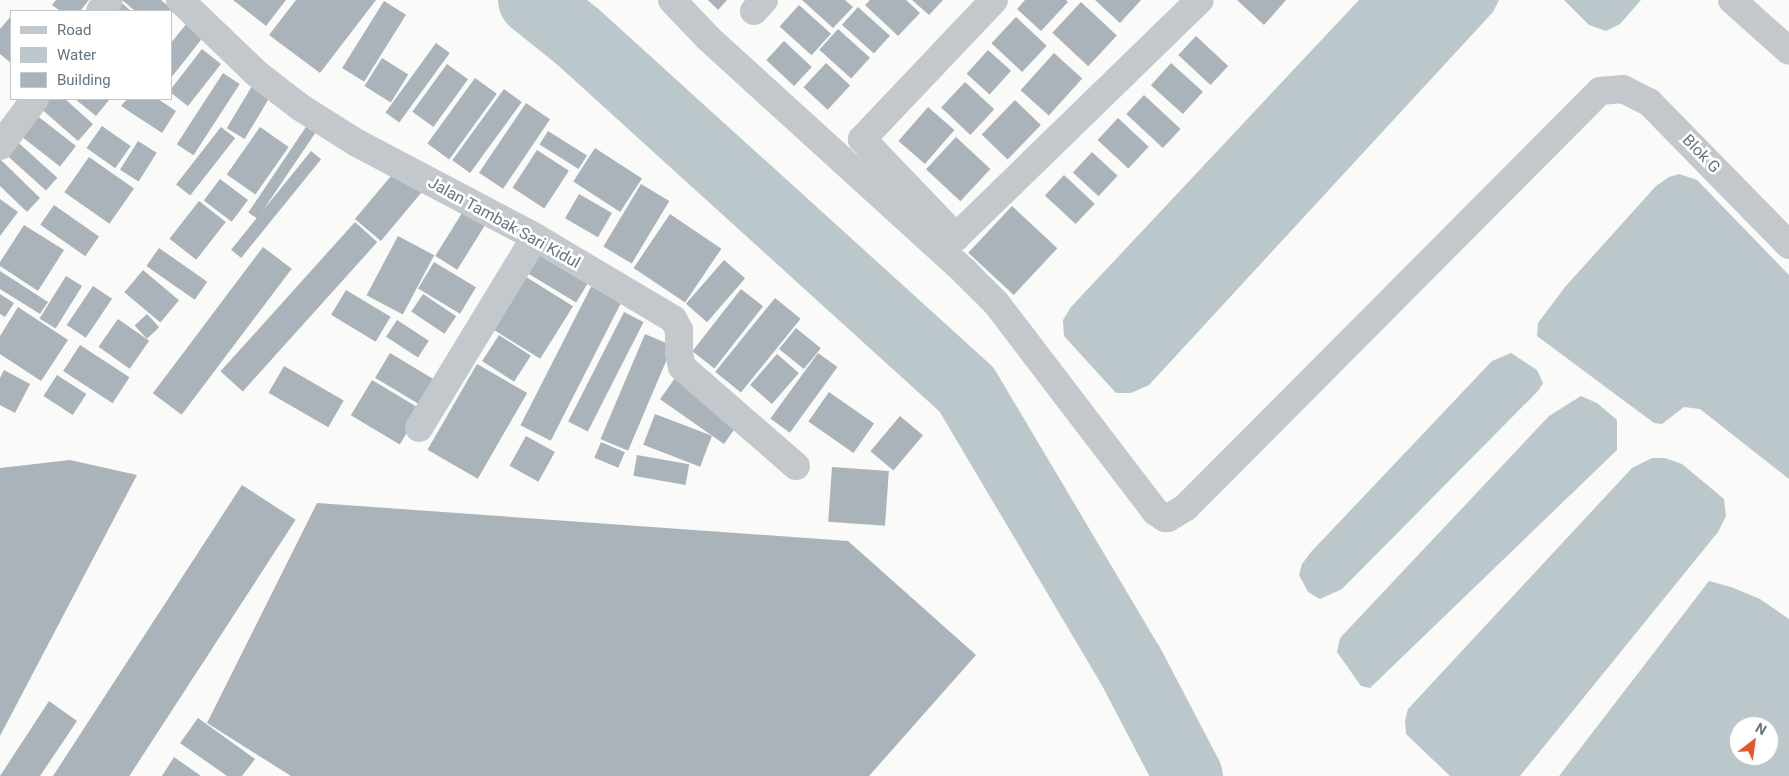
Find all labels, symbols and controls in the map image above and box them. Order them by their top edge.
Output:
legend [10,10,172,100]
text: Road [57,21,91,39]
text: Water [57,46,96,64]
text: Building [57,71,111,89]
street label: Blok G [1678,131,1724,177]
street label: Jalan Tambak Sari Kidul [424,173,584,273]
north arrow [1729,716,1779,766]
text: N [1753,719,1769,738]

